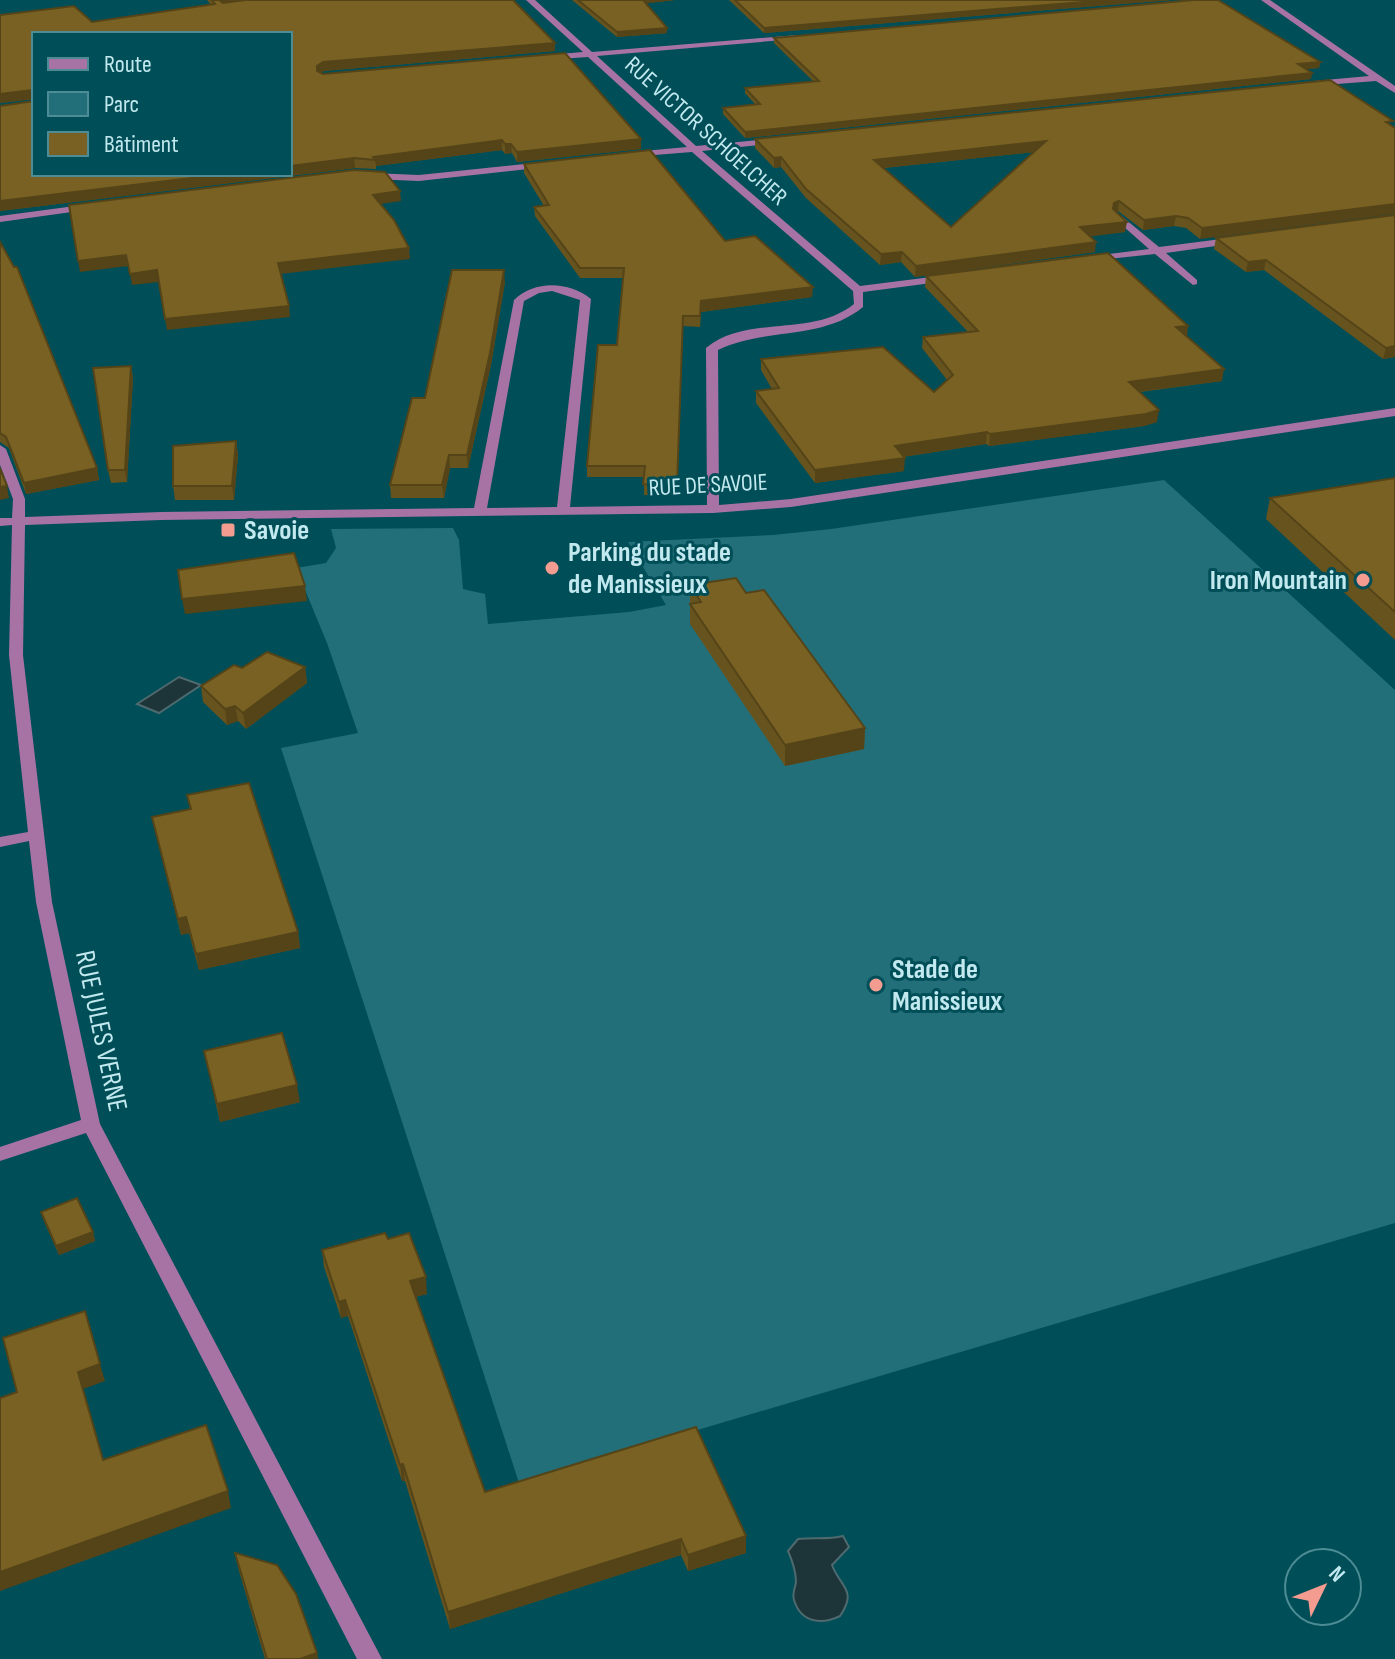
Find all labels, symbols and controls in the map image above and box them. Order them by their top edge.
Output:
legend [32,32,292,176]
text: Route [104,50,152,79]
street label: RUE VICTOR SCHOELCHER [619,50,793,212]
text: Parc [104,90,139,119]
text: Bâtiment [104,130,179,159]
street label: RUE DE SAVOIE [648,467,768,503]
place label: Savoie [244,514,309,547]
marker: Savoie [219,521,237,539]
place label: Parking du stade de Manissieux [568,536,731,601]
marker: Parking du stade de Manissieux [543,559,561,577]
place label: Iron Mountain [1210,564,1347,597]
marker: Iron Mountain [1354,571,1372,589]
street label: RUE JULES VERNE [68,948,134,1114]
place label: Stade de Manissieux [892,953,1002,1018]
marker: Stade de Manissieux [867,976,885,994]
north arrow [1283,1547,1363,1627]
text: N [1323,1561,1350,1588]

